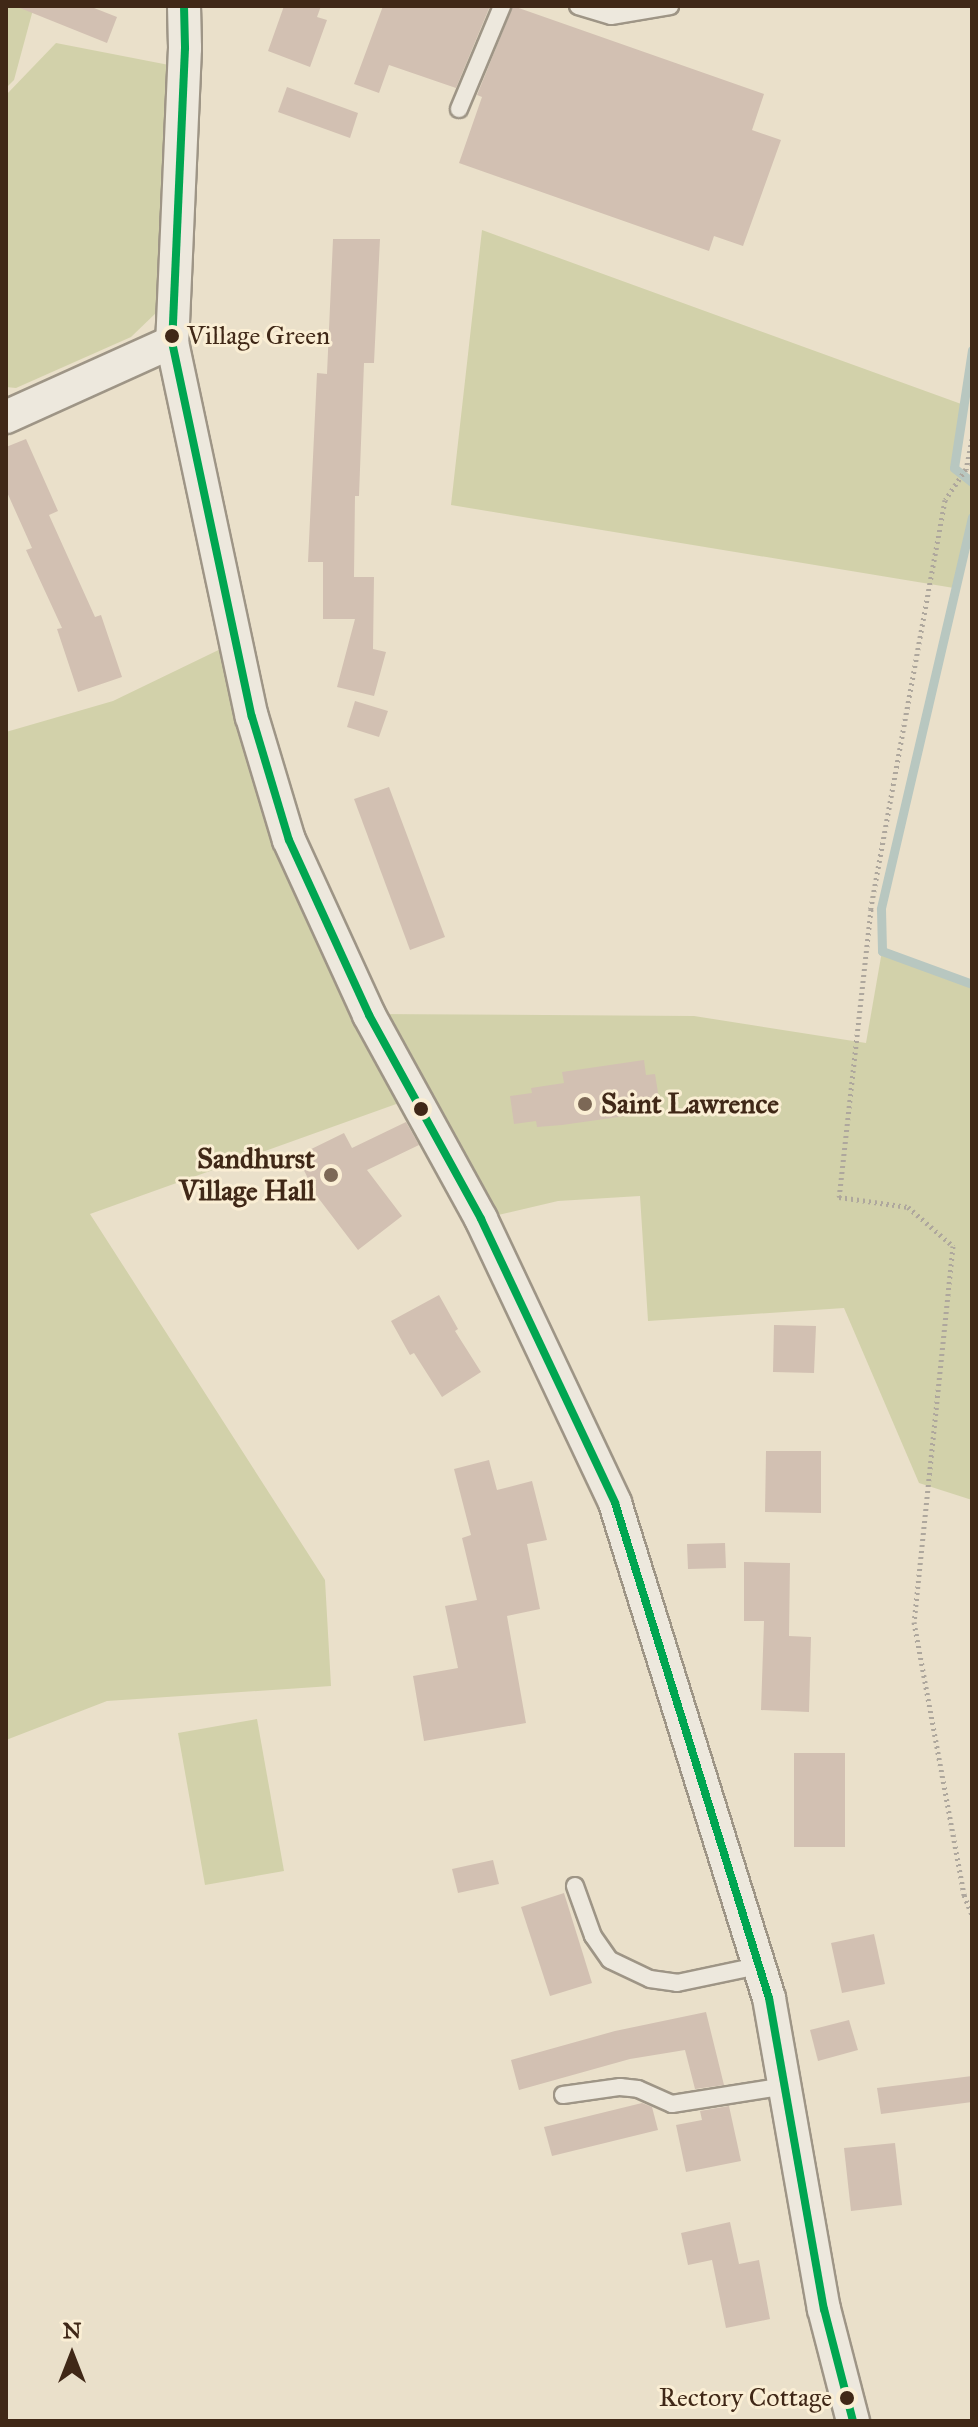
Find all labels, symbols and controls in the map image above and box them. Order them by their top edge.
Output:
place label: Village Green [187,320,330,352]
marker: Village Green [164,328,180,344]
place label: Saint Lawrence [601,1087,779,1121]
marker: Saint Lawrence [576,1095,594,1113]
unlabelled marker [413,1101,429,1117]
place label: Sandhurst Village Hall [179,1142,315,1208]
marker: Sandhurst Village Hall [322,1166,340,1184]
north arrow [32,2315,112,2395]
text: N [63,2317,81,2344]
place label: Rectory Cottage [659,2382,832,2414]
marker: Rectory Cottage [839,2390,855,2406]

